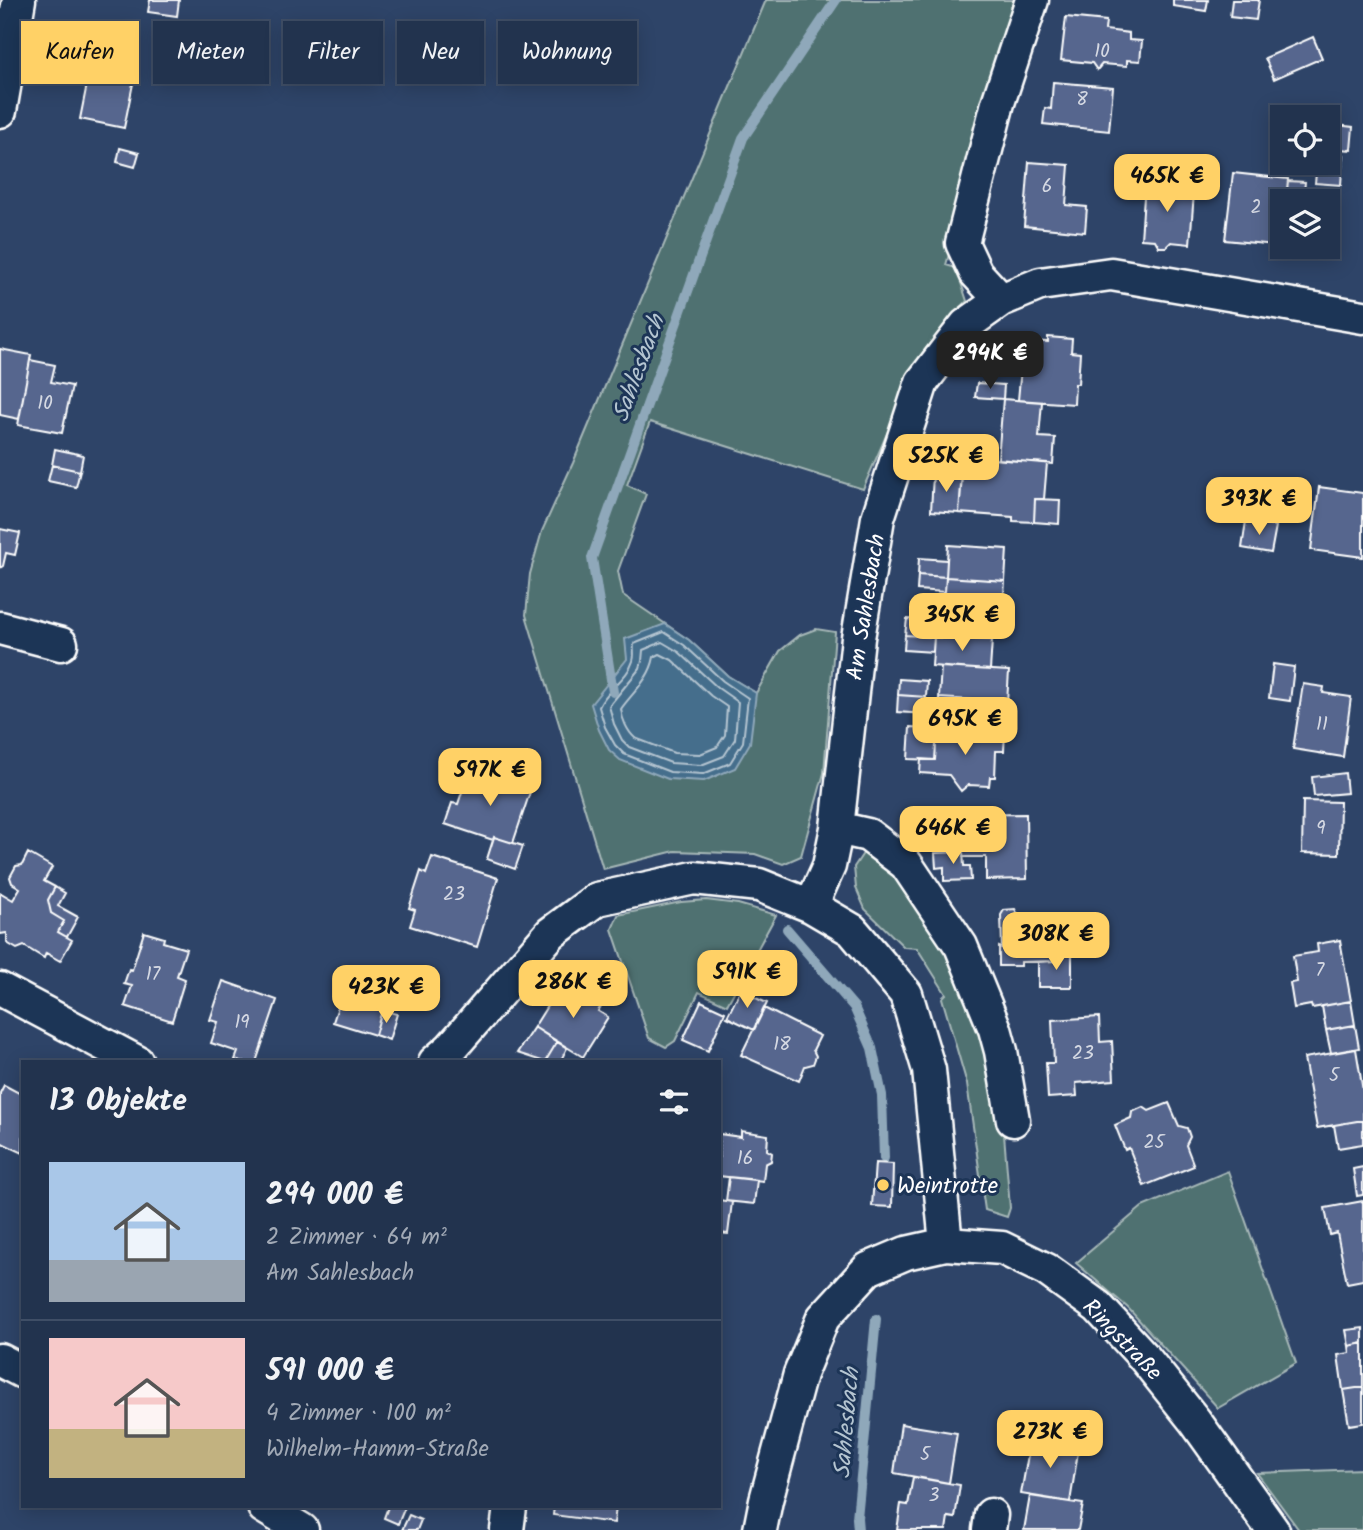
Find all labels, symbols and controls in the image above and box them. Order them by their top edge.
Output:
chip: Kaufen [21,21,139,84]
chip: Mieten [153,21,269,84]
chip: Filter [283,21,383,84]
chip: Neu [397,21,484,84]
chip: Wohnung [498,21,637,84]
house number: 10 [1094,37,1110,67]
house number: 8 [1076,85,1088,115]
map controls [1270,105,1340,259]
button: locate [1270,105,1340,175]
pin: 465K € [1110,154,1224,214]
text: 465K € [1130,159,1204,195]
house number: 6 [1042,172,1052,202]
button: layers [1270,189,1340,259]
house number: 2 [1250,193,1262,223]
water label: Sahlesbach [602,308,677,427]
pin: 294K € [933,332,1047,391]
text: 294K € [953,336,1027,372]
house number: 10 [37,389,53,419]
pin: 525K € [889,434,1003,494]
text: 525K € [909,439,983,475]
pin: 393K € [1202,477,1316,537]
text: 393K € [1222,482,1296,518]
street label: Am Sahlesbach [838,531,896,683]
pin: 345K € [905,594,1019,653]
text: 345K € [925,598,999,634]
pin: 695K € [908,698,1022,757]
text: 695K € [928,702,1002,738]
house number: 11 [1316,710,1328,740]
pin: 597K € [433,748,547,808]
text: 597K € [454,753,526,789]
pin: 646K € [896,806,1010,866]
text: 646K € [916,811,990,847]
house number: 9 [1316,814,1326,844]
house number: 23 [443,880,465,910]
pin: 308K € [999,912,1113,972]
text: 308K € [1018,917,1094,953]
pin: 591K € [690,950,804,1010]
text: 591K € [713,955,781,991]
house number: 7 [1316,956,1326,986]
house number: 17 [146,960,162,990]
pin: 286K € [516,960,630,1020]
pin: 423K € [329,965,443,1025]
text: 286K € [535,965,611,1001]
text: 423K € [348,970,424,1006]
house number: 19 [234,1008,250,1038]
house number: 18 [773,1030,791,1060]
house number: 23 [1072,1039,1094,1069]
house number: 5 [1329,1061,1341,1091]
text: 13 Objekte [49,1078,187,1126]
icon: filters [655,1083,693,1121]
house number: 25 [1143,1128,1166,1158]
house number: 16 [737,1144,753,1174]
place label: Weintrotte [897,1169,998,1205]
text: 294 000 € [266,1172,403,1220]
marker: Weintrotte [875,1177,891,1193]
icon: home [105,1190,189,1274]
text: 2 Zimmer · 64 m² [266,1220,447,1256]
text: Am Sahlesbach [266,1256,414,1292]
street label: Ringstraße [1073,1291,1170,1390]
text: 591 000 € [266,1348,394,1396]
water label: Sahlesbach [823,1364,872,1480]
icon: home [105,1366,189,1450]
text: 4 Zimmer · 100 m² [266,1396,451,1432]
pin: 273K € [993,1410,1107,1470]
text: 273K € [1013,1415,1087,1451]
text: Wilhelm-Hamm-Straße [266,1432,489,1468]
house number: 5 [920,1440,932,1470]
house number: 3 [929,1481,940,1511]

